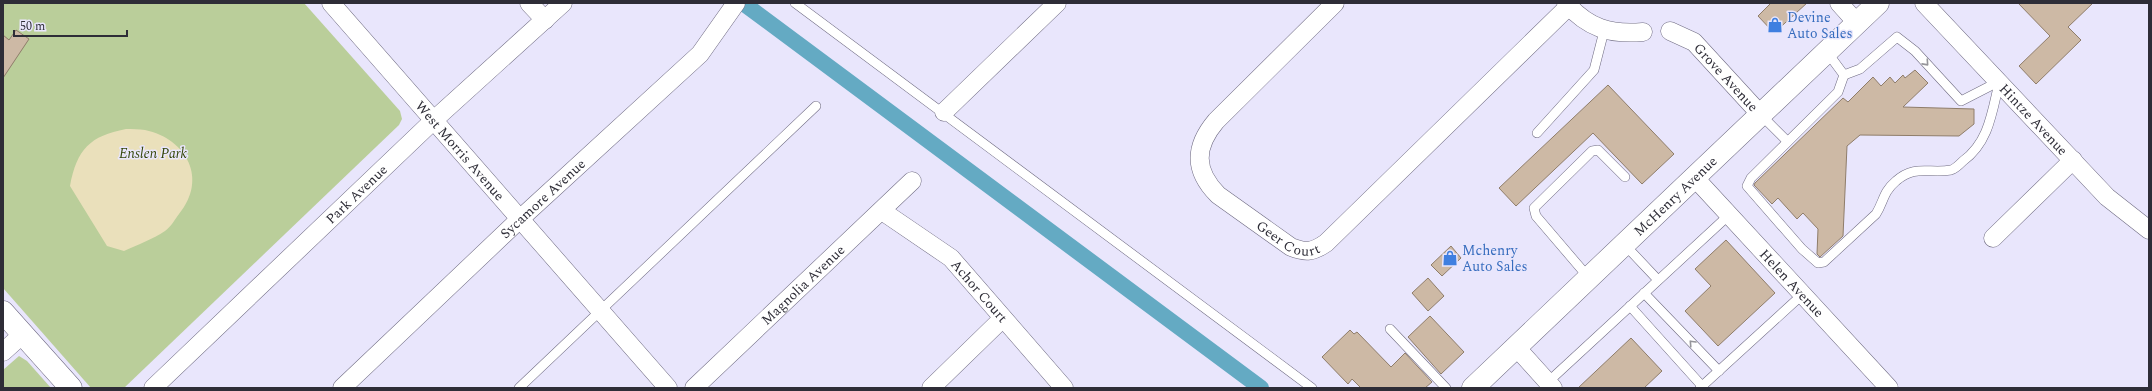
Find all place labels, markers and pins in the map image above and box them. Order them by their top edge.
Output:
place label: Devine Auto Sales [1787,7,1853,44]
shop icon: Devine Auto Sales [1766,16,1784,34]
place label: Mchenry Auto Sales [1462,240,1528,277]
shop icon: Mchenry Auto Sales [1441,249,1459,267]

